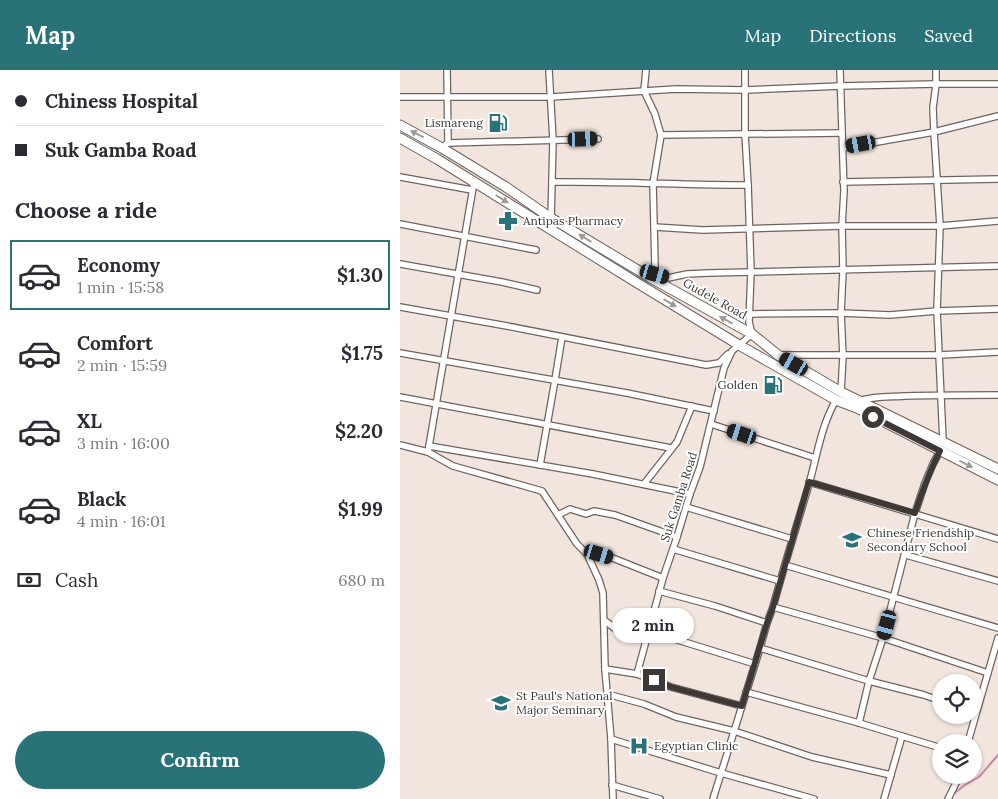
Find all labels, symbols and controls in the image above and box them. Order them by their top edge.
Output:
text: Map [25,20,75,51]
text: Map [745,24,781,47]
text: Directions [809,24,896,47]
text: Saved [924,24,973,47]
text: Chiness Hospital [45,89,198,113]
fuel station icon: Lismareng [487,112,509,134]
place label: Lismareng [425,115,483,130]
one-way arrow [410,130,424,138]
car [567,131,598,147]
car [844,134,877,154]
text: Suk Gamba Road [45,138,197,162]
one-way arrow [495,195,508,204]
text: Choose a ride [15,196,157,224]
pharmacy icon: Antipas Pharmacy [497,210,519,232]
place label: Antipas Pharmacy [522,213,624,228]
one-way arrow [578,234,591,243]
icon: car [17,253,62,298]
text: Economy [77,253,160,277]
text: $1.30 [337,263,383,287]
car [638,263,671,285]
street label: Gudele Road [681,275,750,322]
text: 1 min · 15:58 [77,277,164,297]
one-way arrow [663,299,676,308]
one-way arrow [719,315,732,324]
icon: car [17,331,62,376]
text: Comfort [77,331,153,355]
text: $1.75 [341,341,383,365]
car [777,350,810,378]
text: 2 min · 15:59 [77,355,167,375]
fuel station icon: Golden [762,374,784,396]
place label: Golden [718,377,758,392]
route start [862,406,884,428]
icon: car [17,409,62,454]
text: XL [77,409,102,433]
text: $2.20 [335,419,383,443]
car [725,422,758,446]
text: 3 min · 16:00 [77,433,170,453]
street label: Suk Gamba Road [657,450,700,544]
one-way arrow [959,460,973,468]
icon: car [17,487,62,532]
text: Black [77,487,126,511]
text: $1.99 [338,497,383,521]
text: 4 min · 16:01 [77,511,166,531]
place label: Chinese Friendship Secondary School [867,525,974,554]
school or university icon: Chinese Friendship Secondary School [841,529,863,551]
car [582,542,615,566]
icon: cash [15,566,43,594]
text: Cash [55,568,98,592]
text: 680 m [338,570,385,590]
callout: 2 min [613,608,695,642]
car [875,609,898,641]
text: 2 min [632,615,674,635]
route end [643,669,665,691]
map controls [932,674,982,784]
button: locate [932,674,982,724]
place label: St Paul's National Major Seminary [516,688,612,717]
school or university icon: St Paul's National Major Seminary [490,692,512,714]
button: Confirm [15,731,385,789]
button: layers [932,734,982,784]
hospital icon: Egyptian Clinic [628,735,650,757]
place label: Egyptian Clinic [654,738,739,753]

